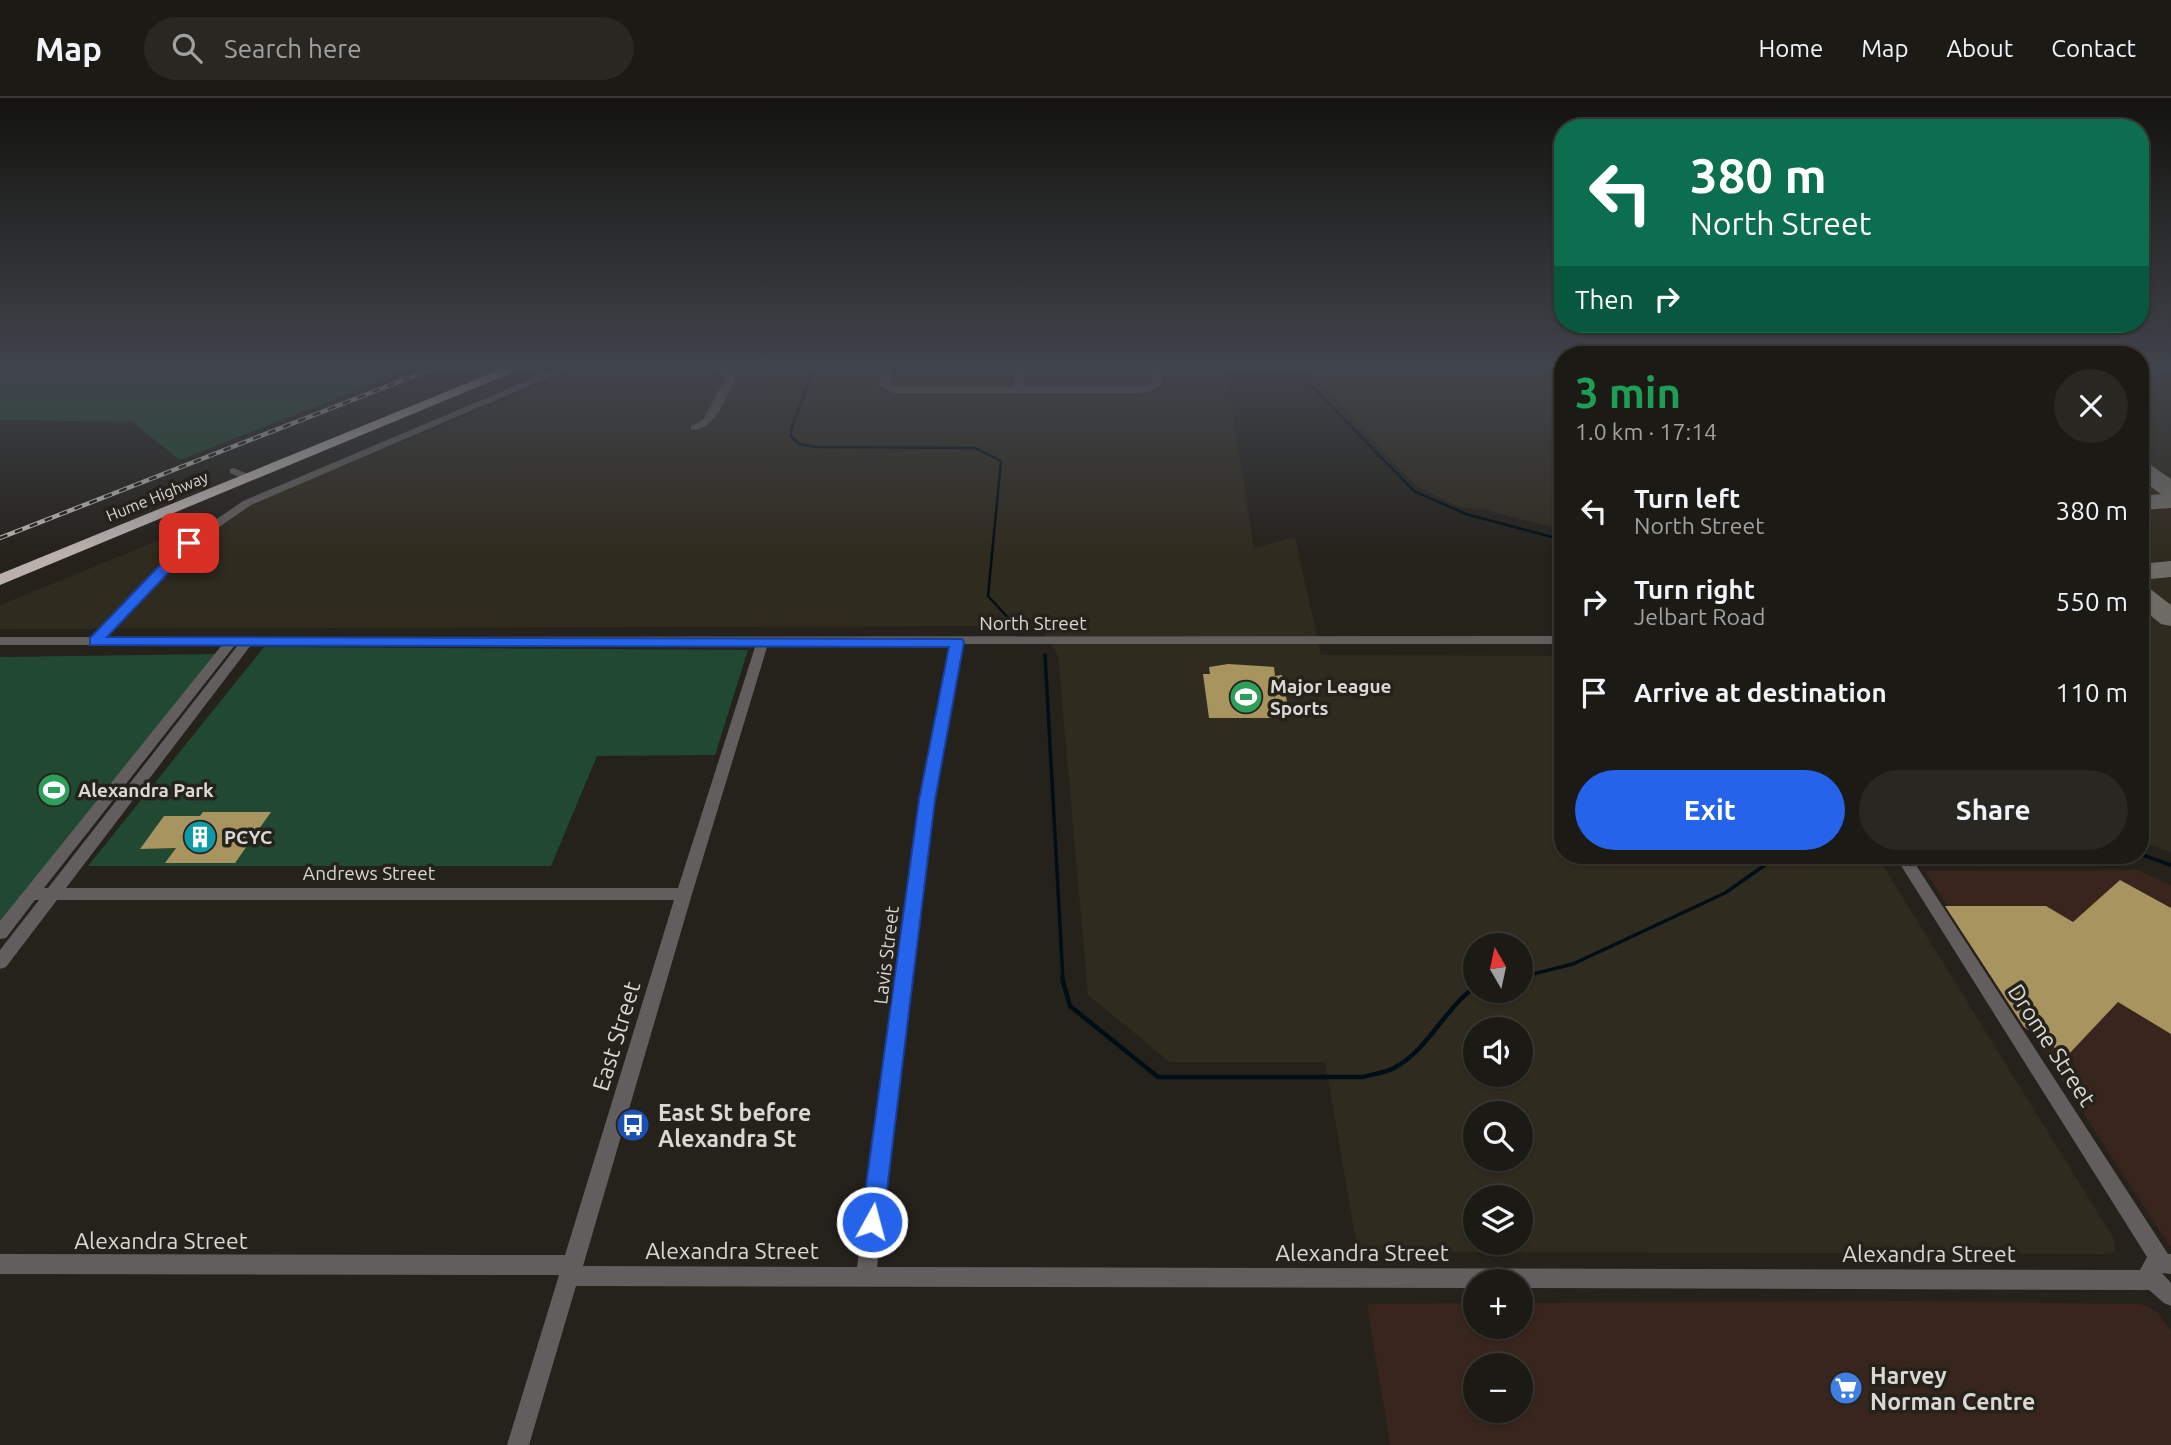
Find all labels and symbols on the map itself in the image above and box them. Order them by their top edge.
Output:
street label: Hume Highway [103,467,211,525]
pin [159,513,219,573]
street label: North Street [979,612,1087,634]
place label: Major League Sports [1270,675,1392,719]
sports icon: Major League Sports [1227,678,1265,716]
sports icon: Alexandra Park [35,771,73,809]
place label: Alexandra Park [78,779,214,801]
building icon: PCYC [181,818,219,856]
place label: PCYC [224,826,272,848]
street label: Andrews Street [303,862,436,884]
street label: Lavis Street [869,904,903,1005]
north arrow [1463,933,1533,1003]
street label: East Street [587,978,645,1094]
street label: Drome Street [2003,979,2101,1111]
place label: East St before Alexandra St [658,1100,811,1151]
bus stop icon: East St before Alexandra St [614,1106,652,1144]
position arrow [835,1185,909,1259]
street label: Alexandra Street [74,1228,248,1253]
street label: Alexandra Street [645,1238,819,1263]
street label: Alexandra Street [1275,1240,1449,1265]
street label: Alexandra Street [1842,1241,2016,1266]
place label: Harvey Norman Centre [1870,1363,2035,1414]
supermarket icon: Harvey Norman Centre [1827,1369,1865,1407]

